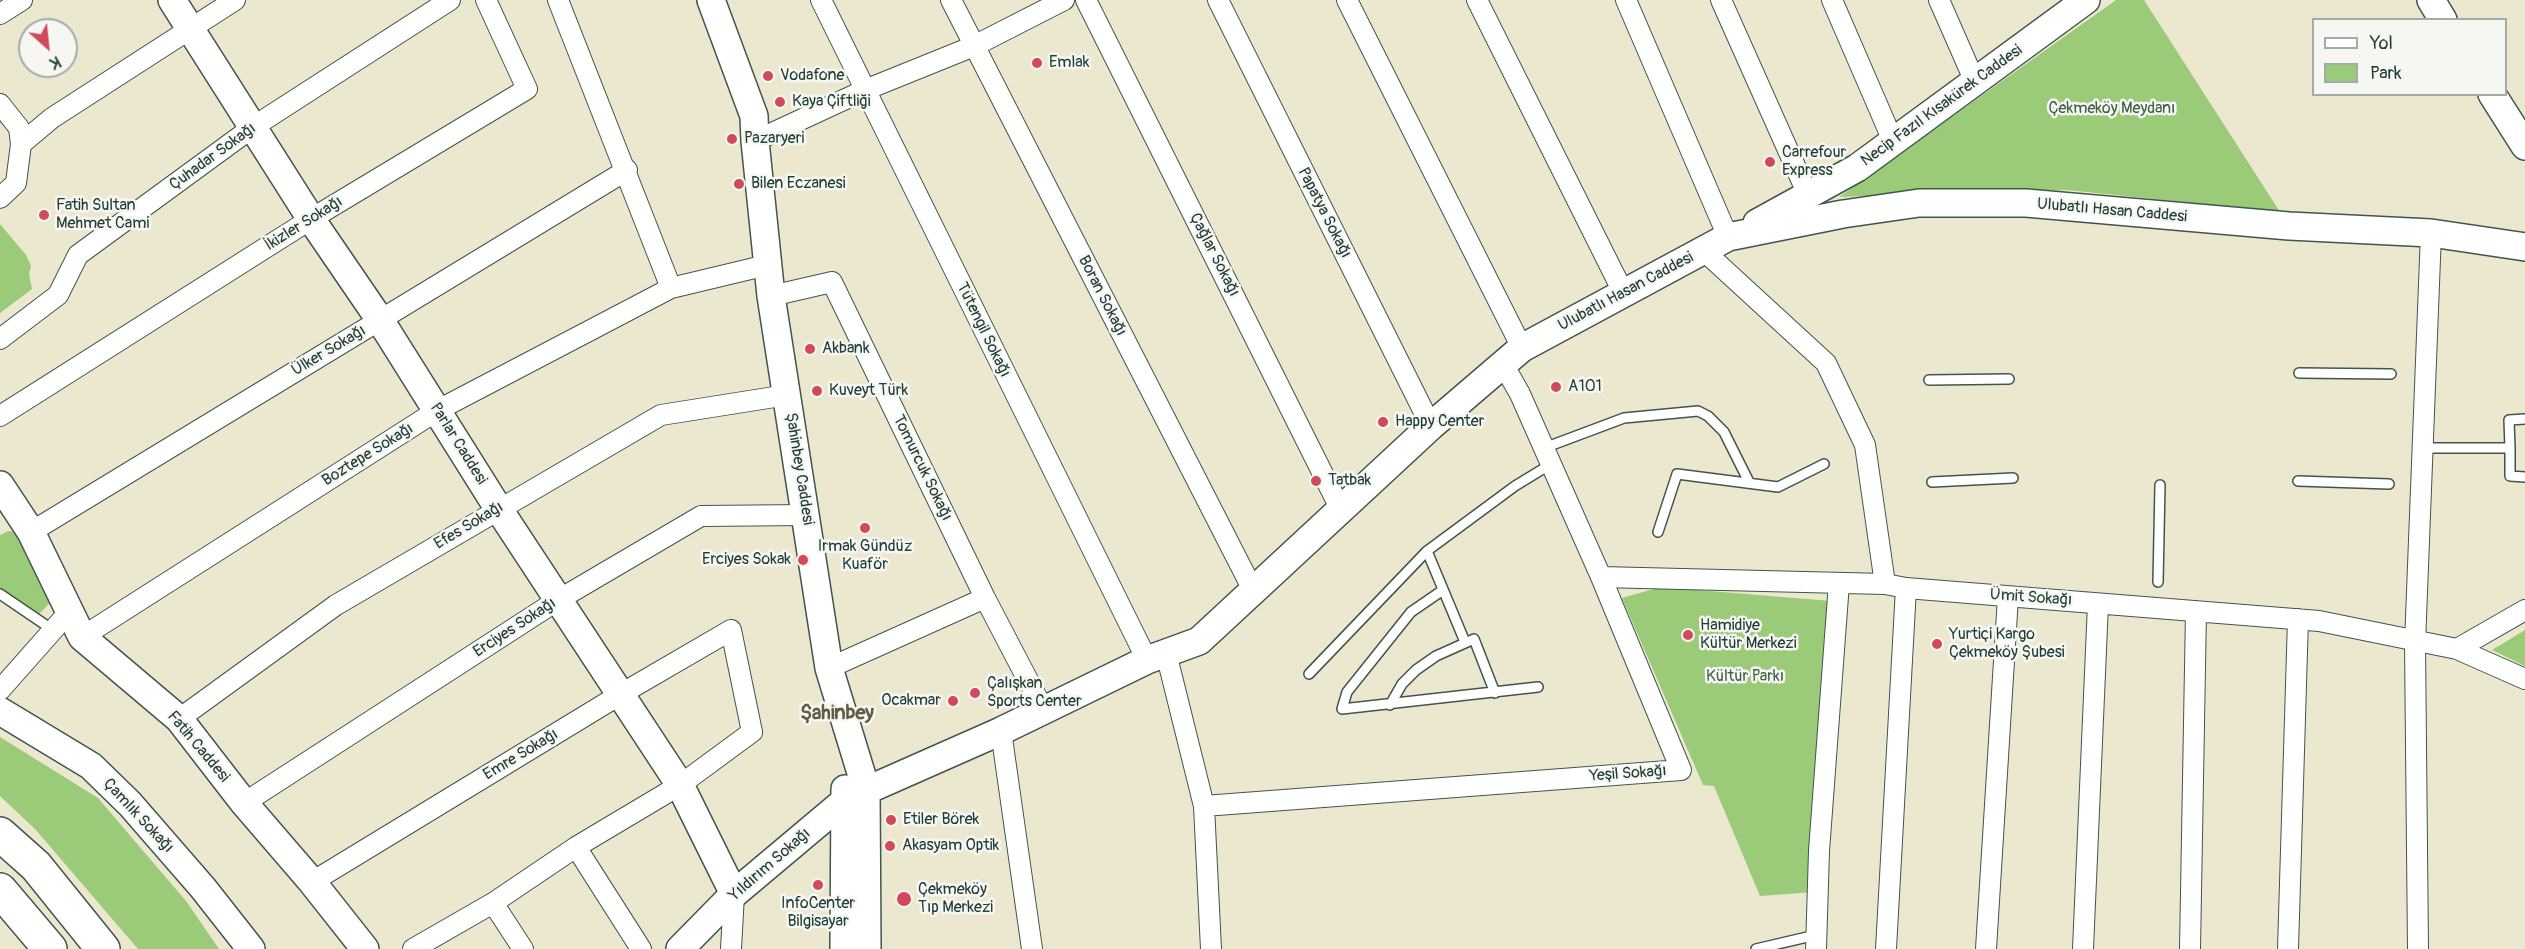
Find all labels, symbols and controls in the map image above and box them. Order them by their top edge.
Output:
north arrow [18,18,78,78]
legend [2312,18,2507,96]
text: Yol [2370,32,2393,55]
street label: Necip Fazıl Kısakürek Caddesi [1858,41,2026,171]
text: K [46,51,64,73]
place label: Emlak [1049,53,1089,73]
marker: Emlak [1030,56,1044,70]
text: Park [2370,62,2402,85]
place label: Vodafone [780,66,844,86]
marker: Vodafone [761,69,775,83]
place label: Kaya Çiftliği [792,92,871,112]
marker: Kaya Çiftliği [773,95,787,109]
park label: Çekmeköy Meydanı [2049,99,2175,119]
street label: Çuhadar Sokağı [166,119,260,195]
place label: Pazaryeri [744,129,804,149]
marker: Pazaryeri [725,132,739,146]
place label: Carrefour Express [1782,143,1846,181]
marker: Carrefour Express [1763,155,1777,169]
street label: Papatya Sokağı [1293,165,1355,261]
place label: Bilen Eczanesi [751,174,845,194]
marker: Bilen Eczanesi [732,177,746,191]
street label: İkizler Sokağı [262,193,346,255]
street label: Ulubatlı Hasan Caddesi [2036,195,2188,227]
place label: Fatih Sultan Mehmet Cami [56,196,149,234]
marker: Fatih Sultan Mehmet Cami [37,208,51,222]
street label: Çağlar Sokağı [1185,210,1243,300]
street label: Ulubatlı Hasan Caddesi [1555,248,1697,336]
street label: Boran Sokağı [1074,253,1130,339]
street label: Tütengil Sokağı [952,279,1014,381]
street label: Ülker Sokağı [288,321,370,381]
place label: Akbank [822,339,870,359]
marker: Akbank [803,342,817,356]
place label: A101 [1568,377,1602,397]
marker: A101 [1549,380,1563,394]
place label: Kuveyt Türk [829,381,908,401]
marker: Kuveyt Türk [810,384,824,398]
street label: Parlar Caddesi [425,400,491,488]
street label: Şahinbey Caddesi [781,411,817,527]
street label: Tomurcuk Sokağı [888,412,956,524]
place label: Happy Center [1395,412,1484,432]
marker: Happy Center [1376,415,1390,429]
street label: Boztepe Sokağı [319,419,417,491]
place label: Tatbak [1328,471,1371,491]
marker: Tatbak [1309,474,1323,488]
street label: Efes Sokağı [431,498,507,554]
marker: Irmak Gündüz Kuaför [858,521,872,535]
place label: Irmak Gündüz Kuaför [818,537,912,575]
place label: Erciyes Sokak [702,550,791,570]
marker: Erciyes Sokak [796,553,810,567]
street label: Ümit Sokağı [1989,586,2073,610]
street label: Erciyes Sokağı [470,594,560,662]
place label: Hamidiye Kültür Merkezi [1700,616,1797,654]
place label: Yurtiçi Kargo Çekmeköy Şubesi [1949,625,2065,663]
marker: Hamidiye Kültür Merkezi [1681,628,1695,642]
marker: Yurtiçi Kargo Çekmeköy Şubesi [1930,637,1944,651]
park label: Kültür Parkı [1706,667,1784,687]
place label: Çalışkan Sports Center [987,674,1082,712]
marker: Çalışkan Sports Center [968,686,982,700]
place label: Ocakmar [881,691,941,711]
marker: Ocakmar [946,694,960,708]
district label: Şahinbey [800,702,874,726]
street label: Fatih Caddesi [163,708,233,786]
street label: Emre Sokağı [480,725,562,785]
street label: Yeşil Sokağı [1589,762,1667,786]
street label: Çamlık Sokağı [99,775,177,857]
place label: Etiler Börek [903,810,979,830]
marker: Etiler Börek [884,813,898,827]
street label: Yıldırım Sokağı [725,824,815,906]
place label: Akasyam Optik [902,836,999,856]
marker: Akasyam Optik [883,839,897,853]
marker: InfoCenter Bilgisayar [811,878,825,892]
place label: Çekmeköy Tıp Merkezi [918,880,993,918]
marker: Çekmeköy Tıp Merkezi [895,890,913,908]
place label: InfoCenter Bilgisayar [781,894,855,932]

